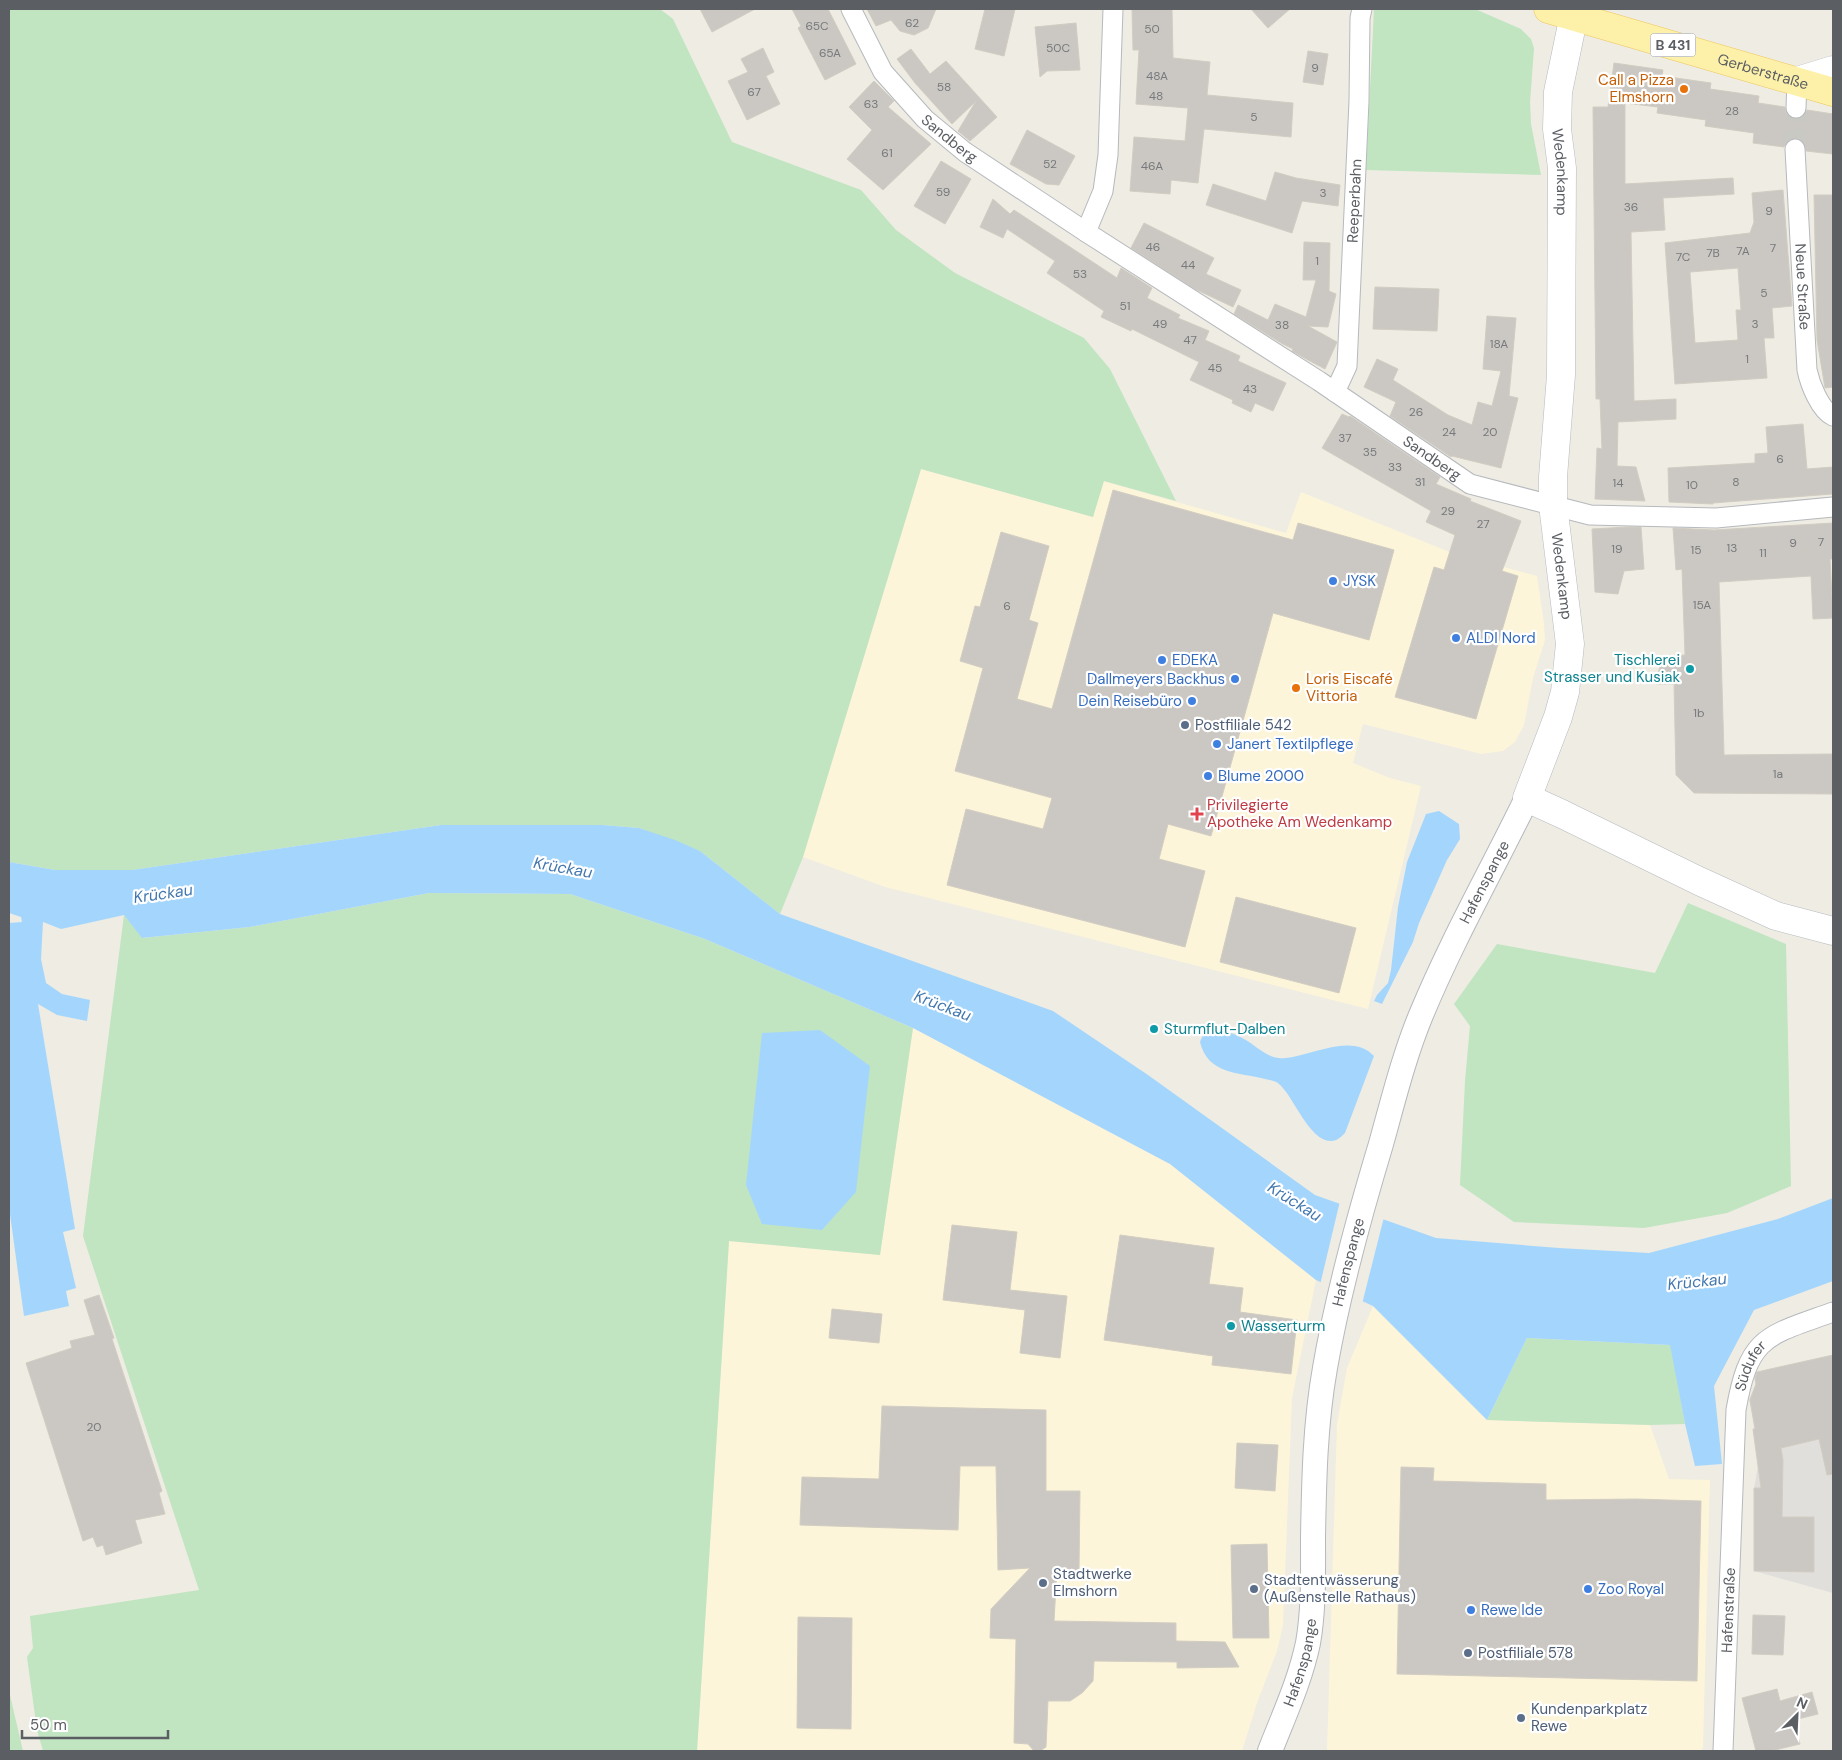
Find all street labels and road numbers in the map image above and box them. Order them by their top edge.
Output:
road number: B 431 [1650,34,1696,56]
street label: Gerberstraße [1715,49,1811,94]
street label: Sandberg [917,110,981,167]
street label: Wedenkamp [1547,127,1572,216]
street label: Reeperbahn [1343,158,1366,243]
street label: Neue Straße [1790,243,1815,331]
street label: Sandberg [1399,431,1465,485]
street label: Wedenkamp [1546,532,1577,621]
street label: Hafenspange [1455,837,1514,927]
street label: Hafenspange [1328,1215,1369,1308]
street label: Südufer [1730,1335,1771,1393]
street label: Hafenstraße [1717,1567,1740,1653]
street label: Hafenspange [1279,1618,1321,1709]

